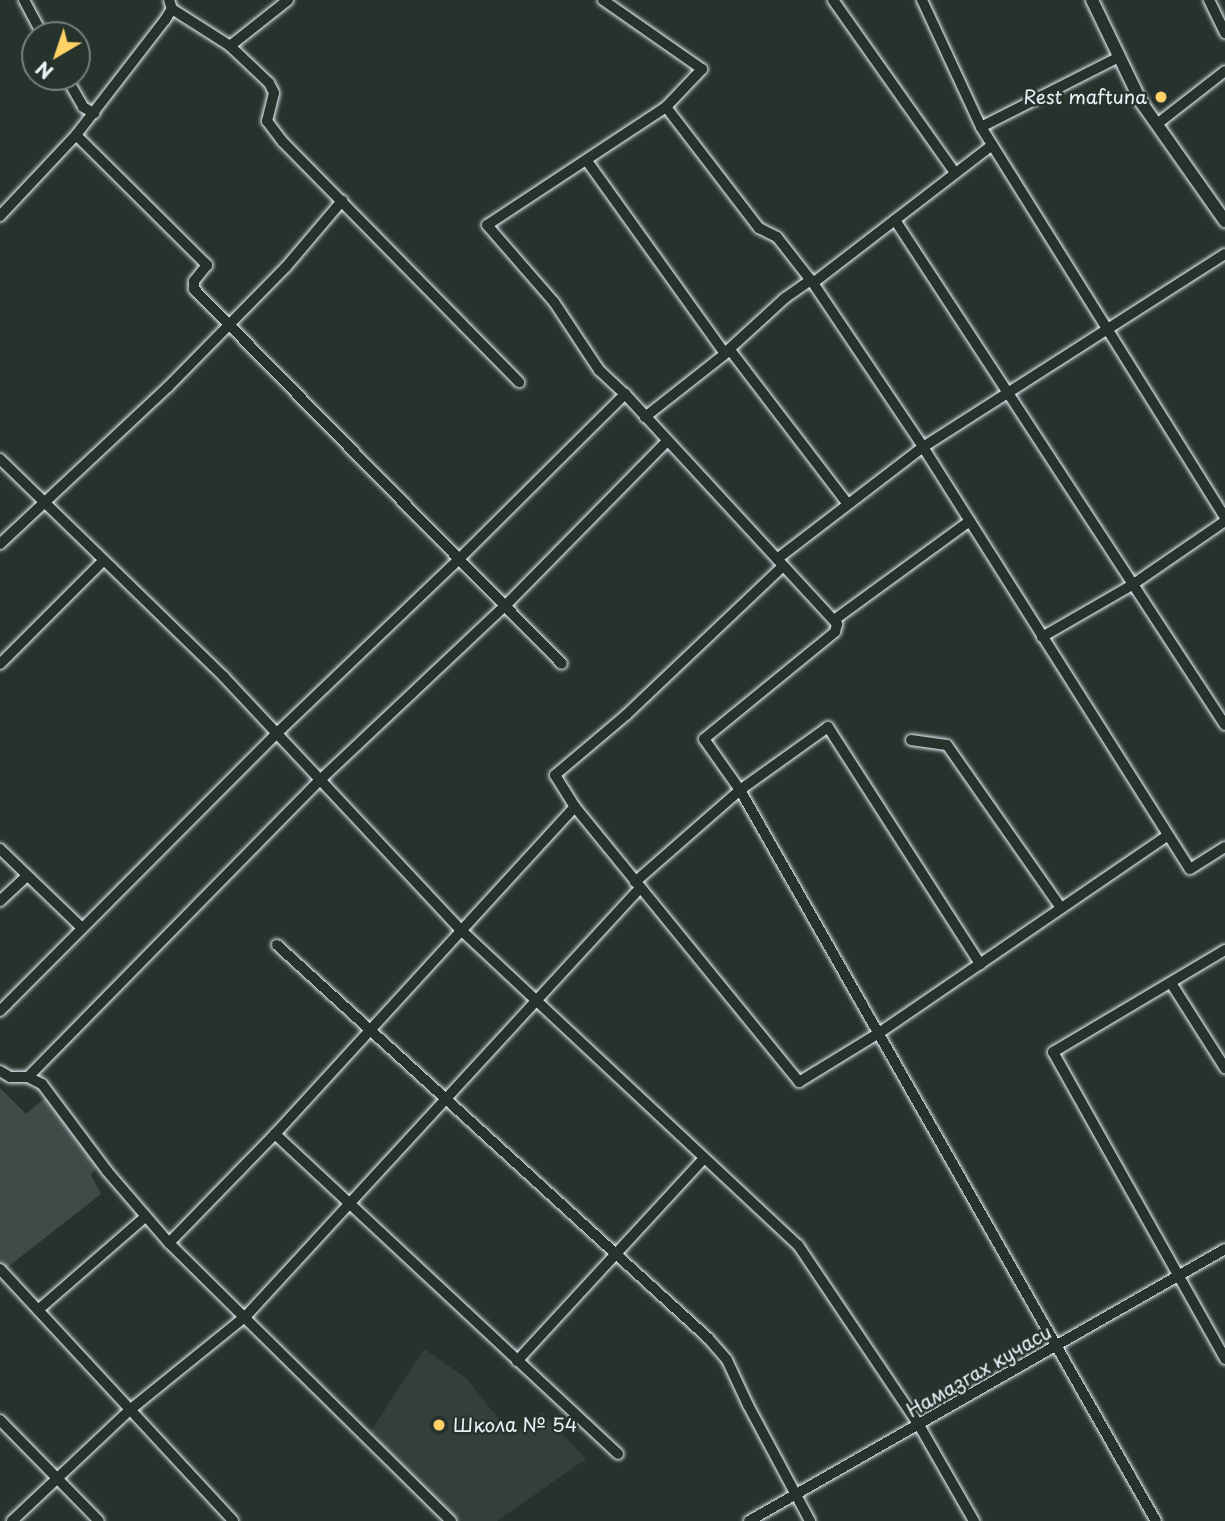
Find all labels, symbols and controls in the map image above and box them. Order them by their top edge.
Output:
north arrow [21,21,91,91]
text: N [29,55,59,86]
place label: Rest maftuna [1023,86,1147,108]
marker: Rest maftuna [1153,89,1169,105]
street label: Намазгах кучаси [902,1320,1056,1422]
place label: Школа № 54 [453,1414,577,1436]
marker: Школа № 54 [431,1417,447,1433]

